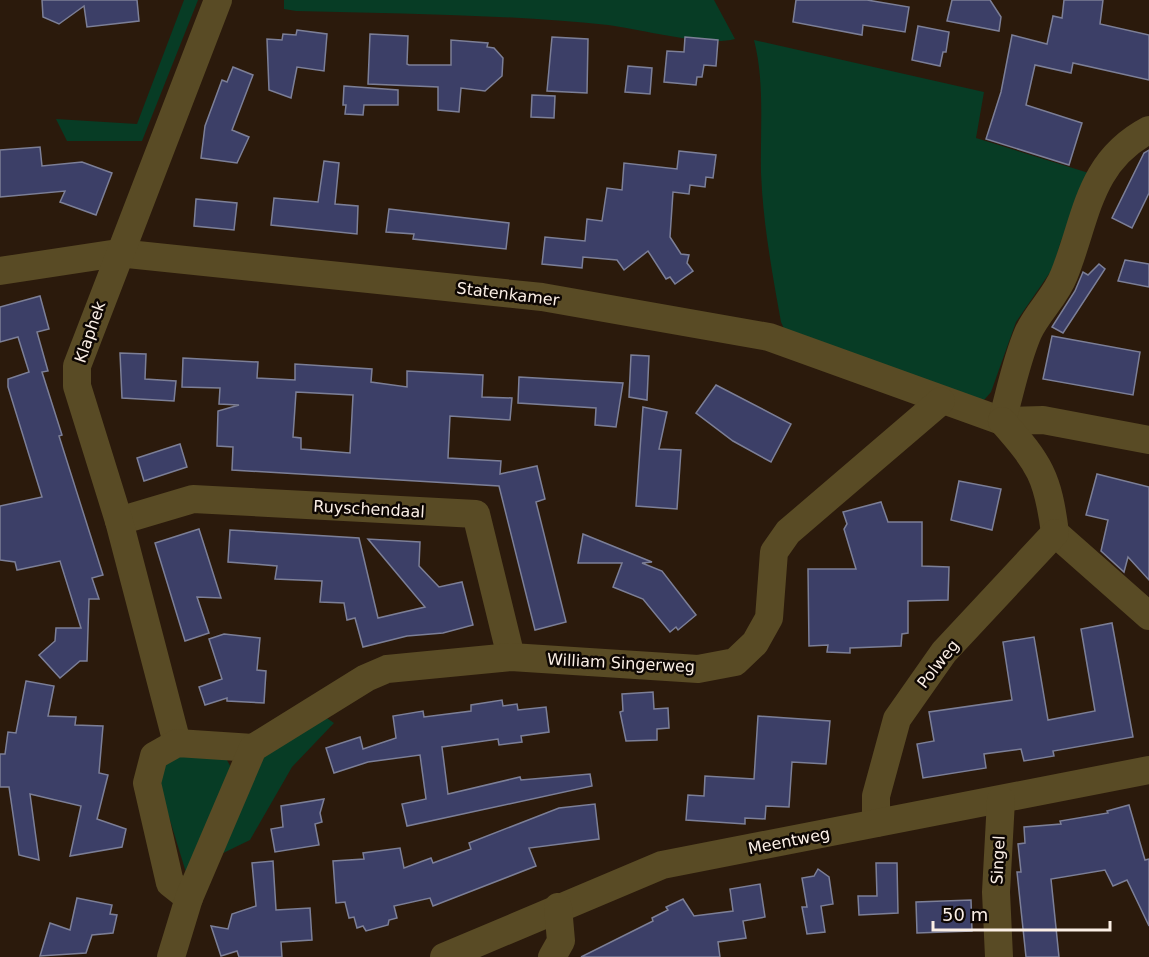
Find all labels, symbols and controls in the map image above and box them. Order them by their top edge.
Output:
street label: Statenkamer [456,278,561,310]
street label: Klaphek [71,298,110,365]
street label: Ruyschendaal [313,497,425,521]
street label: Polweg [913,636,963,692]
street label: William Singerweg [547,650,695,676]
street label: Meentweg [746,824,832,858]
street label: Singel [987,835,1009,885]
scale bar [933,894,1110,932]
text: 50 m [942,904,988,925]

